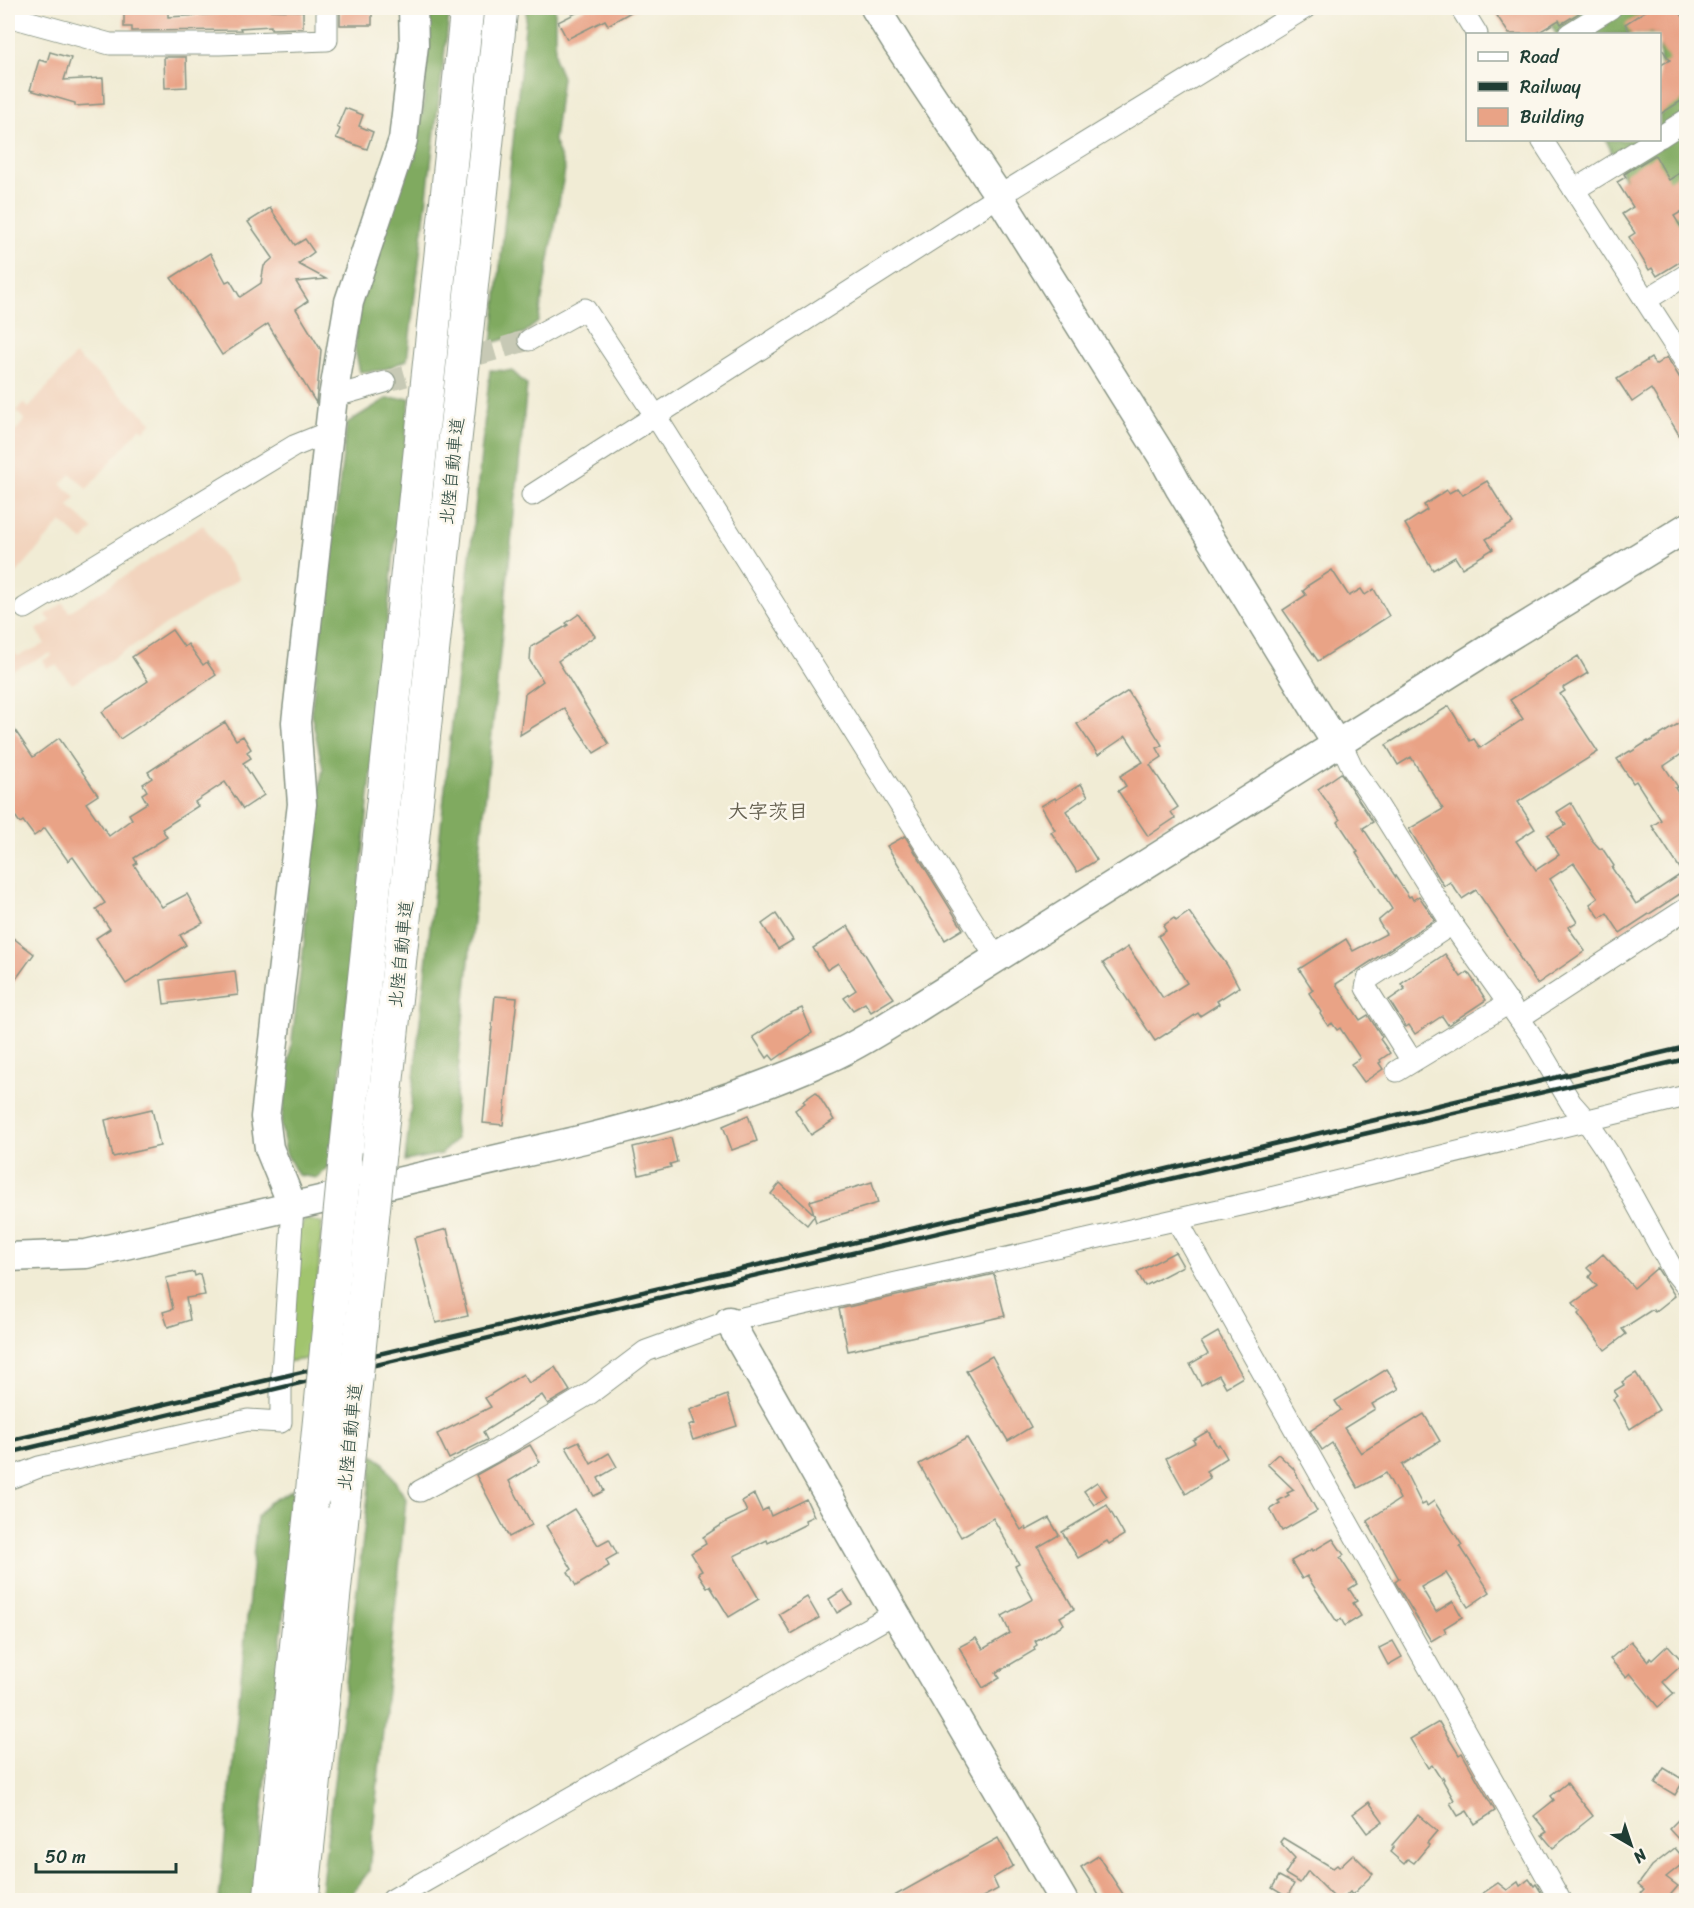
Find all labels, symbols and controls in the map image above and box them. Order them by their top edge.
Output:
legend [1466,33,1661,141]
text: Road [1520,41,1560,73]
text: Railway [1520,71,1582,103]
text: Building [1520,101,1584,133]
street label: 北陸自動車道 [430,416,474,526]
district label: 大字茨目 [728,794,808,829]
street label: 北陸自動車道 [379,899,423,1009]
street label: 北陸自動車道 [328,1382,372,1492]
north arrow [1601,1815,1661,1875]
scale bar [36,1836,176,1874]
text: 50 m [45,1841,86,1873]
text: N [1626,1841,1654,1872]

